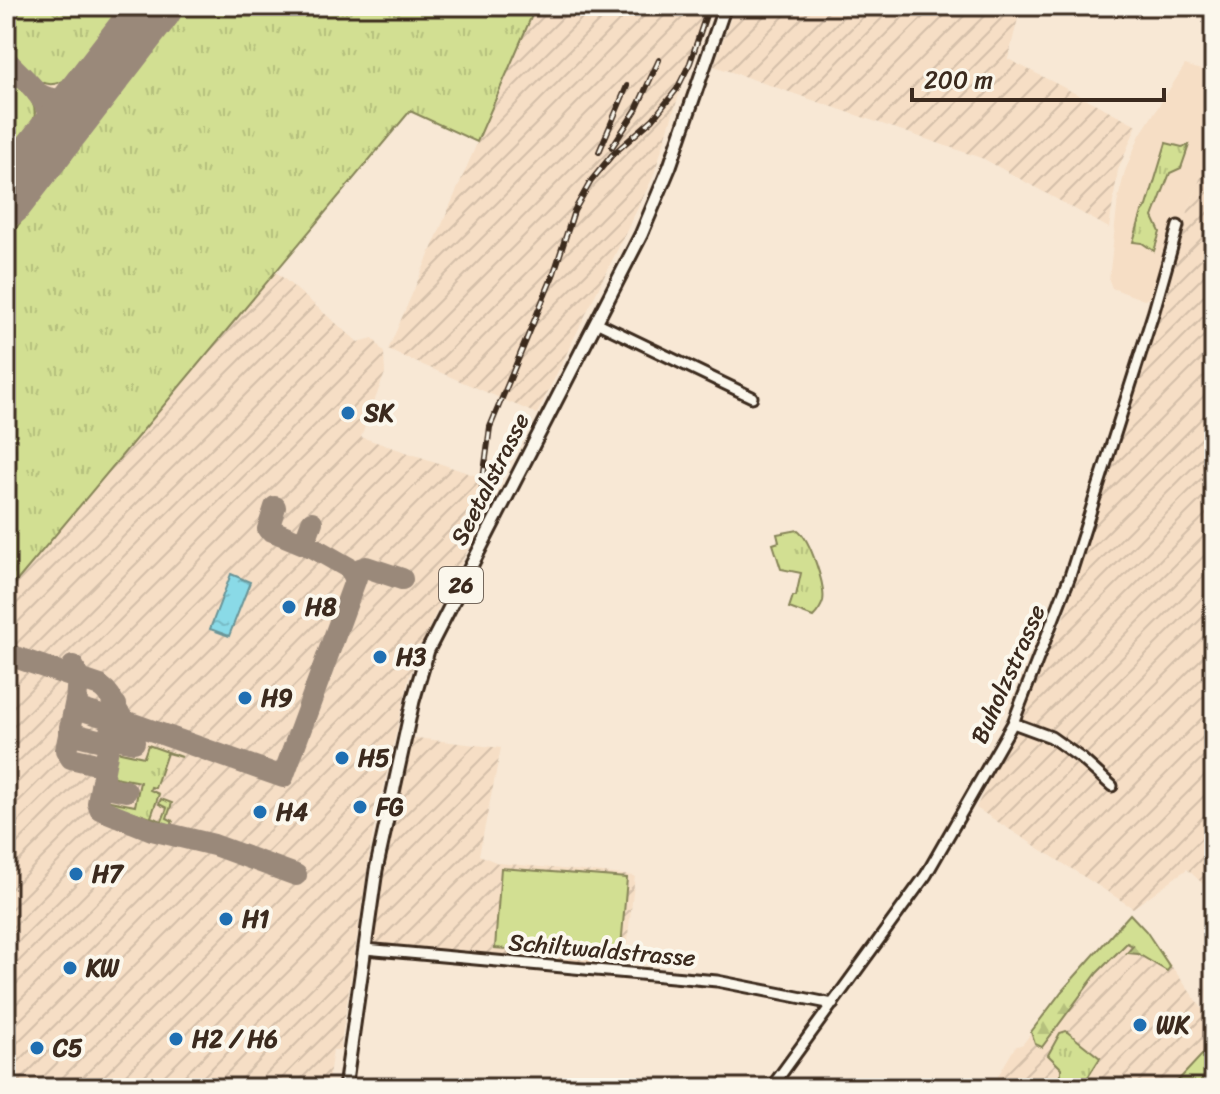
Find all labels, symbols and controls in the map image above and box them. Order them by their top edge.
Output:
scale bar [912,52,1164,102]
text: 200 m [924,59,993,101]
place label: SK [363,392,395,434]
marker: SK [339,404,357,422]
street label: Seetalstrasse [438,405,542,553]
road number: 26 [439,567,483,603]
place label: H8 [305,586,337,628]
street label: Buholzstrasse [959,597,1057,751]
marker: H8 [280,598,298,616]
place label: H3 [396,636,427,678]
marker: H3 [371,648,389,666]
place label: H9 [261,677,293,719]
marker: H9 [236,689,254,707]
place label: H5 [358,737,390,779]
marker: H5 [333,749,351,767]
place label: FG [375,786,404,828]
place label: H4 [276,791,308,833]
marker: FG [351,798,369,816]
marker: H4 [251,803,269,821]
place label: H7 [92,853,125,895]
marker: H7 [67,865,85,883]
place label: H1 [242,898,269,940]
marker: H1 [217,910,235,928]
street label: Schiltwaldstrasse [507,921,697,979]
place label: KW [85,947,121,989]
marker: KW [61,959,79,977]
place label: WK [1156,1004,1191,1046]
marker: WK [1131,1016,1149,1034]
place label: H2 / H6 [192,1018,278,1060]
place label: C5 [52,1027,83,1069]
marker: H2 / H6 [167,1030,185,1048]
marker: C5 [28,1039,46,1057]

